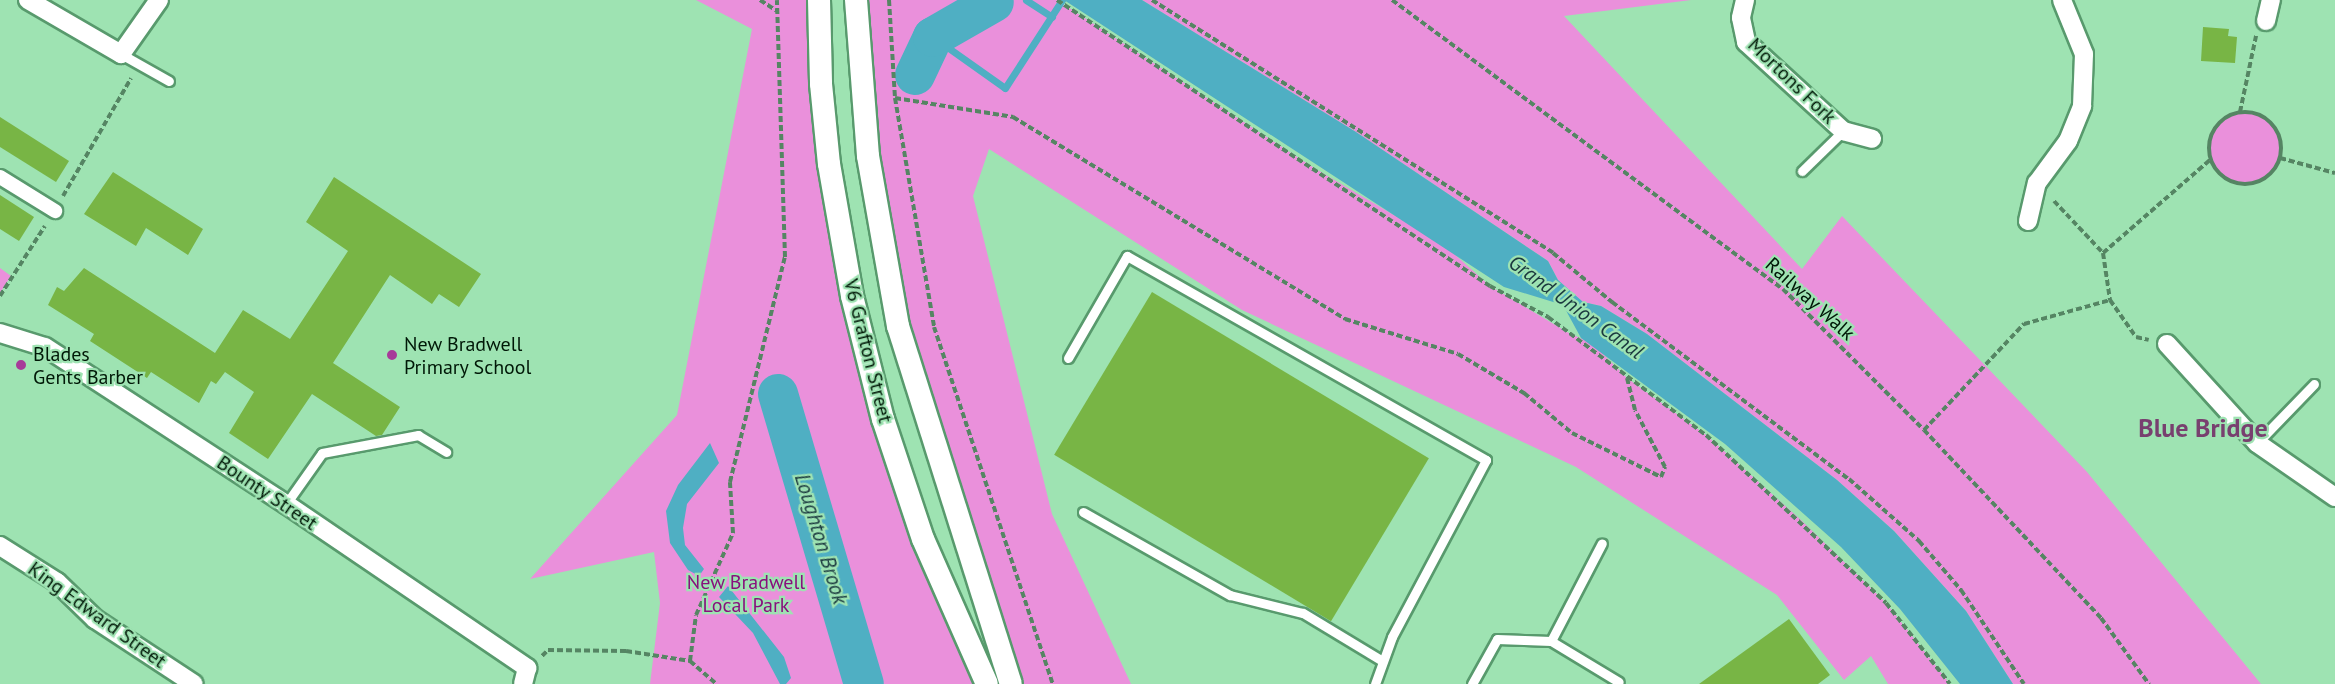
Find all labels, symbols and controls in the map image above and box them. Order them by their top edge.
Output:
street label: Mortons Fork [1743,33,1841,129]
water label: Grand Union Canal [1504,250,1648,364]
street label: Railway Walk [1760,252,1860,346]
street label: V6 Grafton Street [839,277,897,425]
place label: New Bradwell Primary School [404,332,532,379]
place label: Blades Gents Barber [33,342,143,389]
marker: New Bradwell Primary School [385,348,399,362]
marker: Blades Gents Barber [14,358,28,372]
district label: Blue Bridge [2138,412,2268,444]
street label: Bounty Street [212,450,322,536]
water label: Loughton Brook [789,471,853,607]
street label: King Edward Street [23,557,171,673]
park label: New Bradwell Local Park [687,571,805,618]

